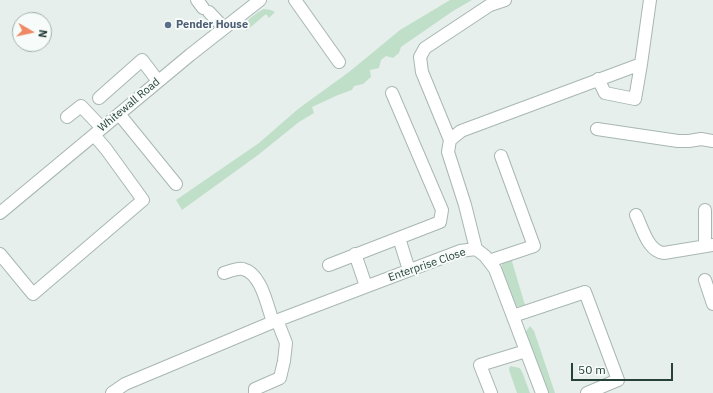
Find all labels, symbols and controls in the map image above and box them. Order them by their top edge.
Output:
north arrow [12,12,52,52]
place label: Pender House [176,18,248,32]
marker: Pender House [163,20,173,30]
text: N [35,29,50,39]
street label: Whitewall Road [95,75,163,135]
street label: Enterprise Close [387,246,467,284]
scale bar [573,355,675,381]
text: 50 m [578,362,606,377]

